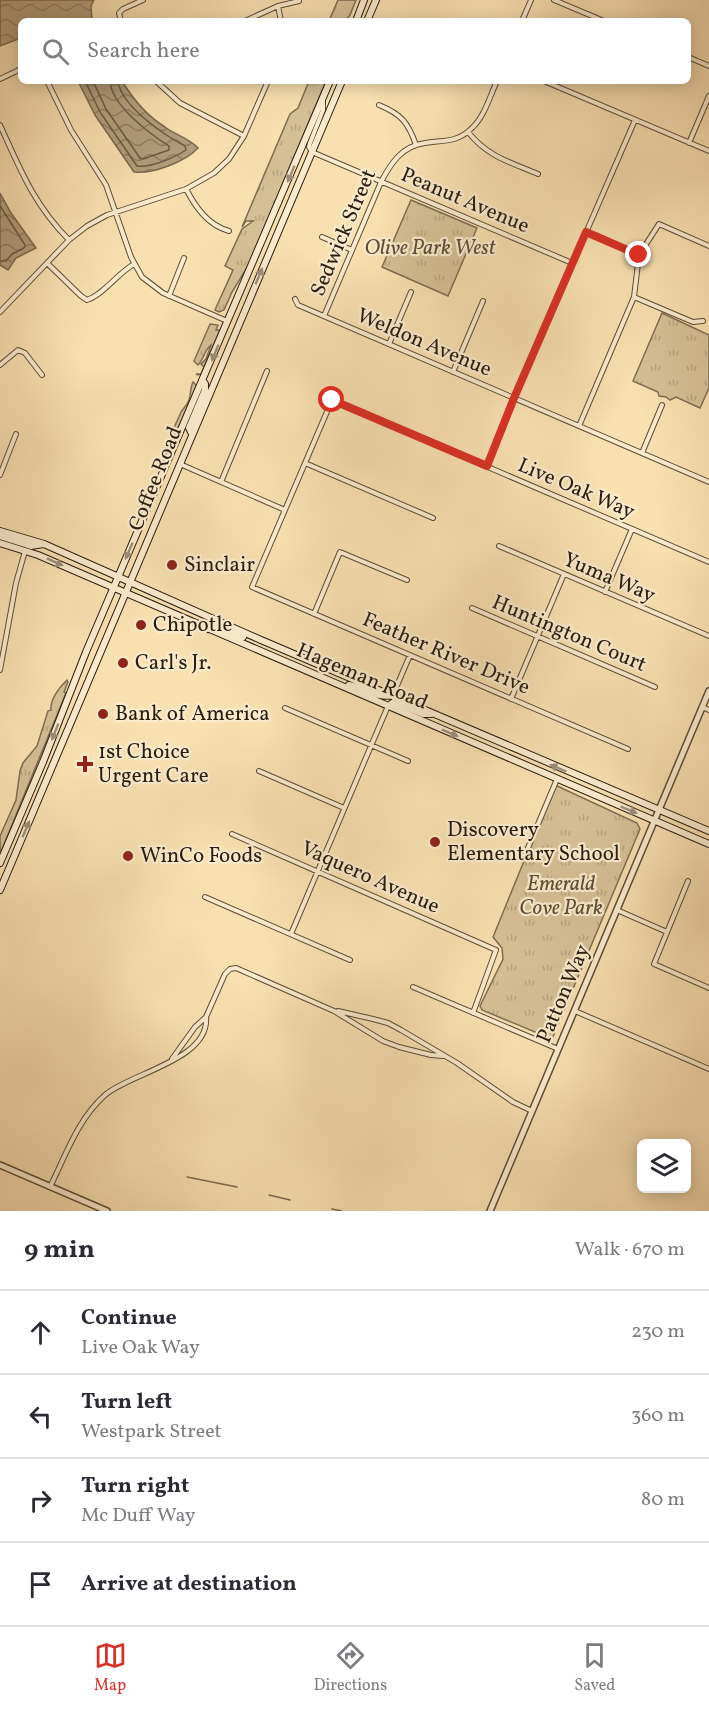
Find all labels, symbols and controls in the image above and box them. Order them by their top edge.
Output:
search box [18,18,691,84]
icon: search [39,35,72,68]
text: Search here [87,36,200,67]
street label: Peanut Avenue [396,161,534,241]
one-way arrow [286,165,296,183]
street label: Sedwick Street [304,165,384,301]
park label: Olive Park West [364,234,497,263]
route end [625,241,651,267]
one-way arrow [254,267,264,285]
street label: Weldon Avenue [352,302,496,385]
one-way arrow [209,344,219,362]
route start [318,386,344,412]
street label: Coffee Road [122,422,190,536]
street label: Live Oak Way [513,451,640,527]
one-way arrow [125,543,134,560]
street label: Yuma Way [558,546,660,611]
place label: Sinclair [184,551,255,580]
one-way arrow [47,557,65,567]
marker: Sinclair [165,558,179,572]
street label: Huntington Court [487,588,651,680]
street label: Feather River Drive [358,606,534,702]
place label: Chipotle [153,611,232,640]
marker: Chipotle [134,618,148,632]
street label: Hageman Road [292,636,432,718]
place label: Carl's Jr. [135,649,211,678]
marker: Carl's Jr. [116,656,130,670]
place label: Bank of America [115,700,270,729]
marker: Bank of America [96,707,110,721]
one-way arrow [50,723,60,741]
one-way arrow [441,729,459,738]
place label: 1st Choice Urgent Care [98,738,209,791]
marker: 1st Choice Urgent Care [76,755,94,773]
one-way arrow [549,763,567,773]
one-way arrow [621,805,639,815]
place label: Discovery Elementary School [447,816,620,869]
one-way arrow [22,820,31,838]
street label: Vaquero Avenue [296,834,444,922]
marker: Discovery Elementary School [428,835,442,849]
place label: WinCo Foods [140,842,262,871]
marker: WinCo Foods [121,849,135,863]
park label: Emerald Cove Park [519,870,603,923]
street label: Patton Way [530,940,598,1048]
map controls [637,1139,691,1193]
button: layers [637,1139,691,1193]
text: 9 min [24,1232,95,1268]
text: Walk · 670 m [575,1236,685,1264]
text: Continue [81,1303,177,1334]
icon: ahead [24,1316,57,1349]
text: 230 m [631,1318,685,1346]
text: Live Oak Way [81,1334,200,1362]
text: Turn left [81,1387,172,1418]
icon: left [24,1400,57,1433]
text: 360 m [631,1402,685,1430]
text: Westpark Street [81,1418,222,1446]
text: Turn right [81,1471,189,1502]
icon: right [24,1484,57,1517]
text: 80 m [641,1486,685,1514]
text: Mc Duff Way [81,1502,196,1530]
icon: arrive [24,1568,57,1601]
text: Arrive at destination [81,1569,297,1600]
tab: Map [94,1639,127,1697]
tab: Directions [314,1639,387,1697]
tab: Saved [574,1639,615,1697]

